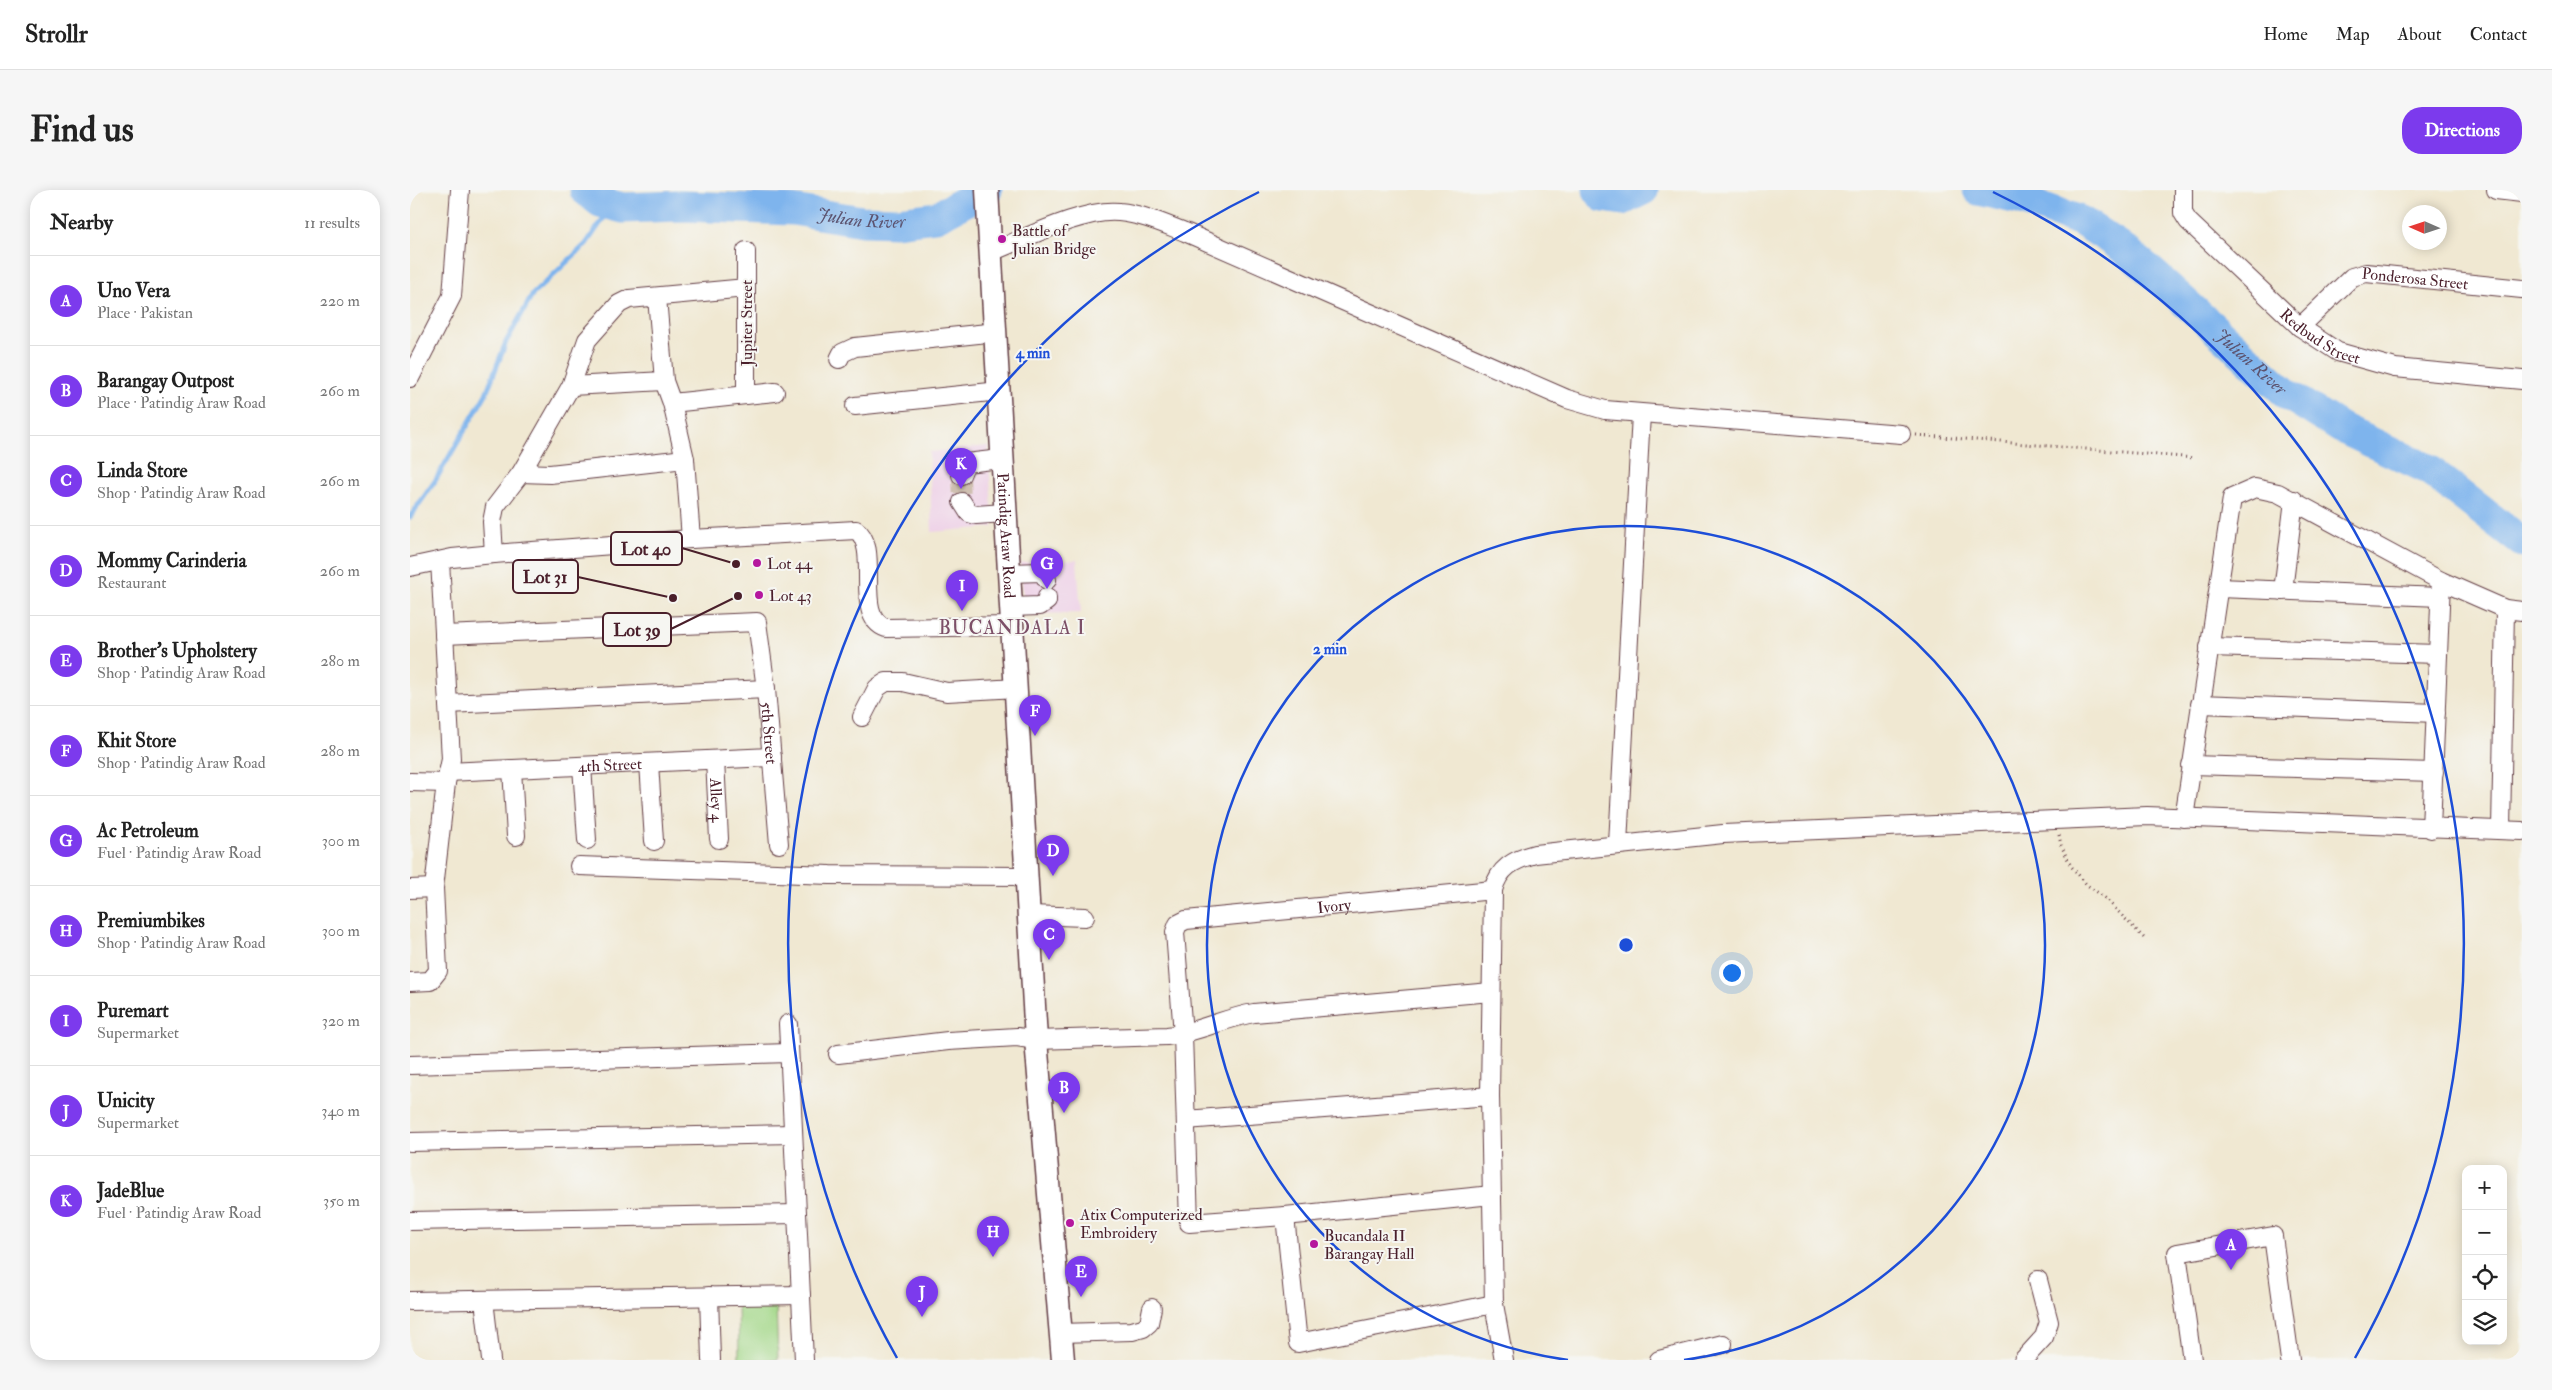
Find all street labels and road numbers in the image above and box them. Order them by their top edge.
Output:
street label: Ponderosa Street [2361,264,2469,294]
street label: Jupiter Street [737,280,758,367]
street label: Redbud Street [2275,304,2362,369]
street label: Patindig Araw Road [992,472,1020,599]
street label: 5th Street [756,701,781,765]
street label: 4th Street [577,754,642,777]
street label: Alley 4 [705,776,727,824]
street label: Ivory [1316,895,1353,918]

